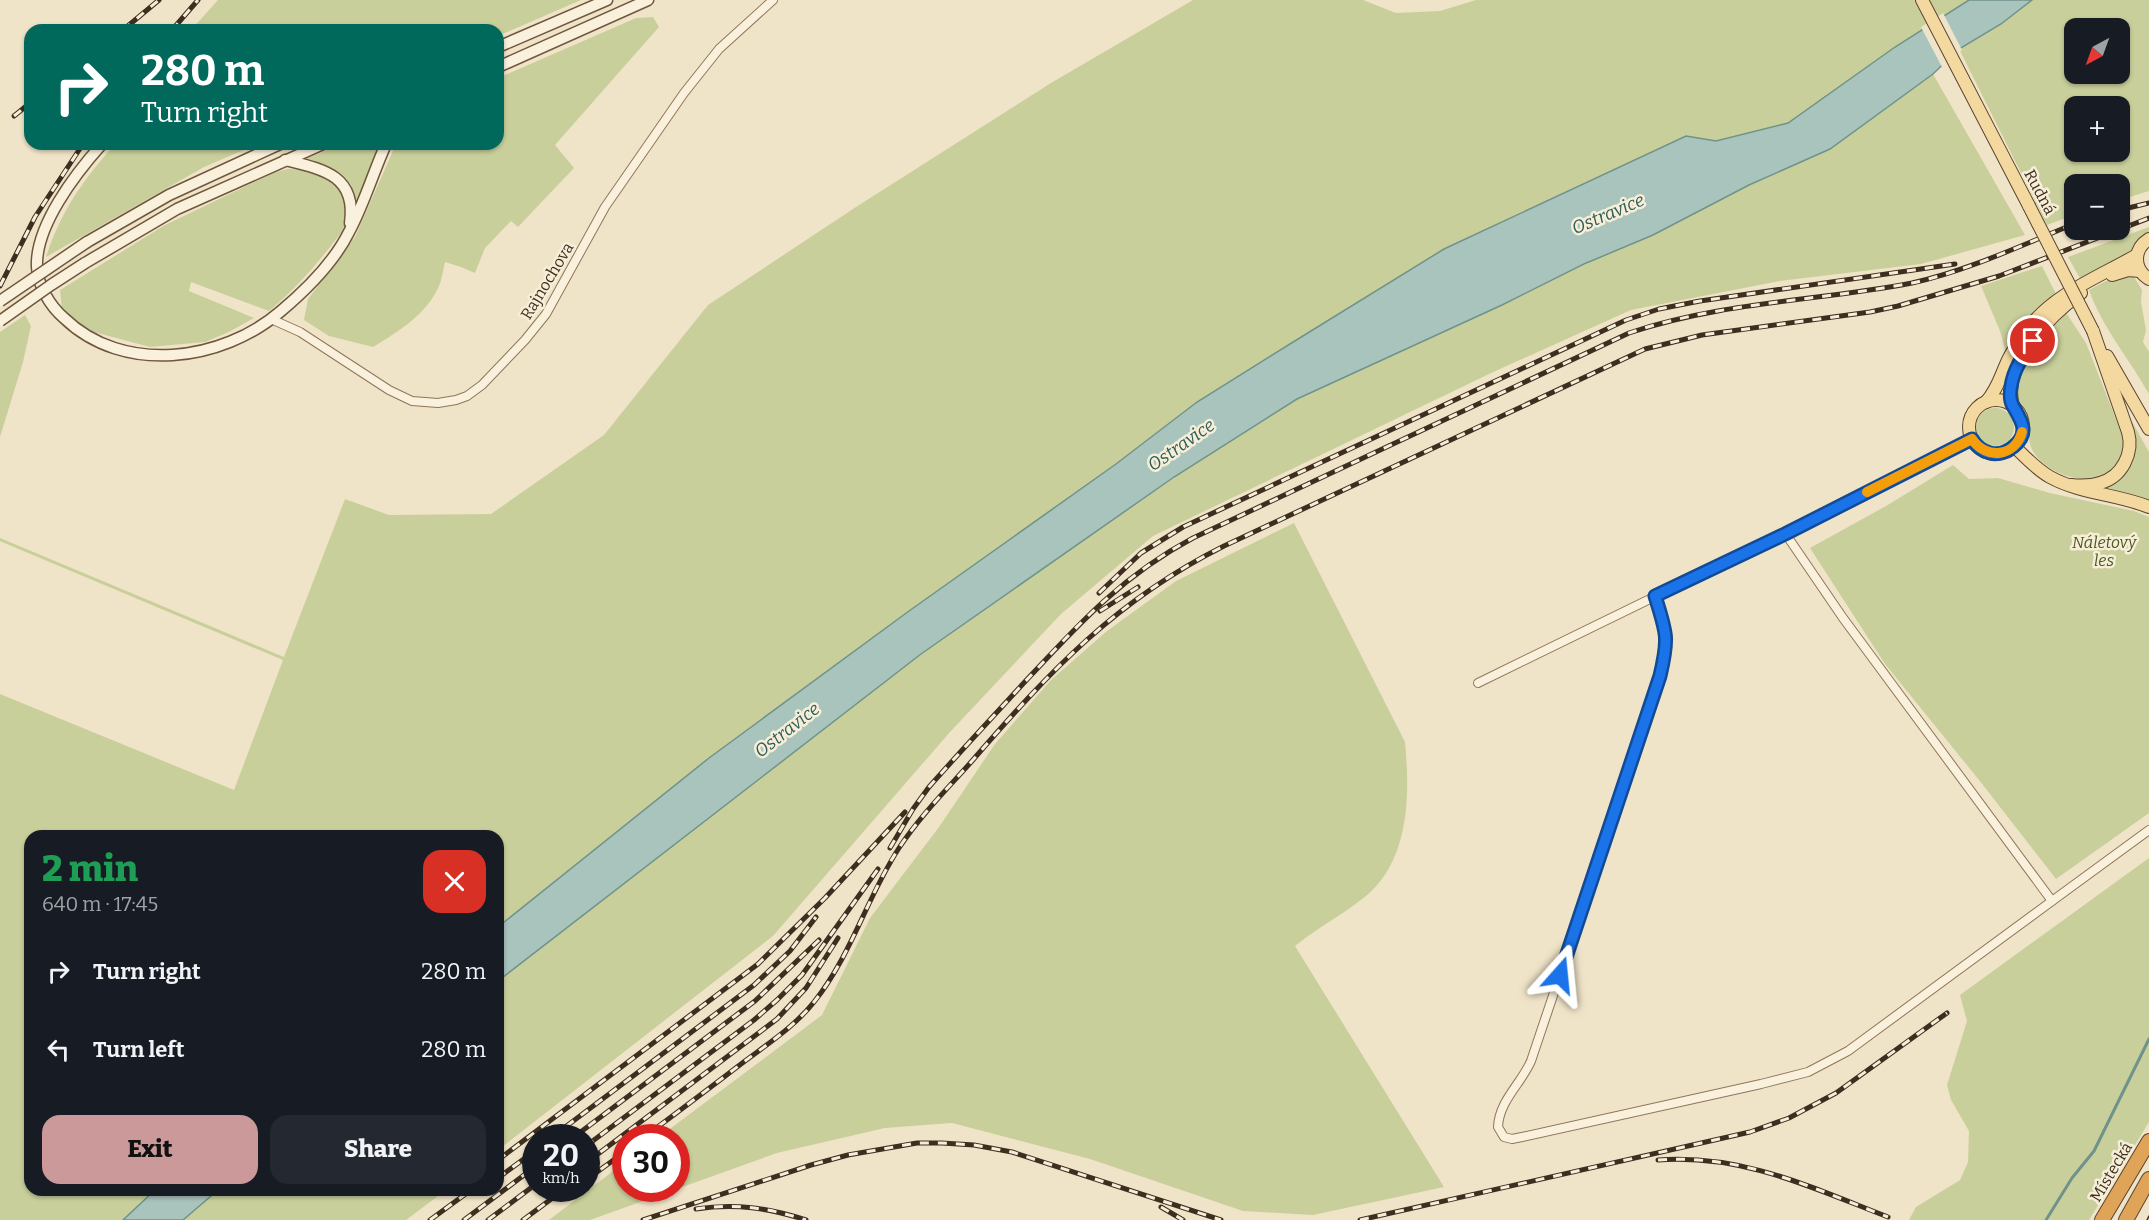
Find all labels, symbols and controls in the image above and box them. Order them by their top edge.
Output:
north arrow [2064,18,2130,84]
map controls [2064,18,2130,240]
text: 280 m [141,46,264,96]
icon: right [42,48,120,126]
button: + [2064,96,2130,162]
text: Turn right [141,97,268,129]
street label: Rudná [2020,166,2060,218]
button: − [2064,174,2130,240]
water label: Ostravice [1568,189,1648,239]
street label: Rajnochova [517,239,577,323]
pin [2007,315,2058,366]
icon: arrive [2016,324,2049,357]
water label: Ostravice [1143,414,1219,476]
park label: Náletový les [2072,533,2137,570]
water label: Ostravice [750,698,824,762]
text: 2 min [42,847,138,891]
button: close [423,850,486,913]
text: 640 m · 17:45 [42,892,158,916]
position arrow [1528,943,1592,1007]
icon: right [42,955,75,988]
text: Turn right [93,958,201,985]
text: 280 m [421,958,486,985]
icon: left [42,1033,75,1066]
text: Turn left [93,1036,185,1063]
text: 280 m [421,1036,486,1063]
button: Exit [42,1115,258,1184]
button: Share [270,1115,486,1184]
speed limit sign: 30 [612,1124,690,1202]
text: 20 [543,1138,579,1174]
street label: Místecká [2086,1138,2136,1205]
text: km/h [542,1169,580,1187]

